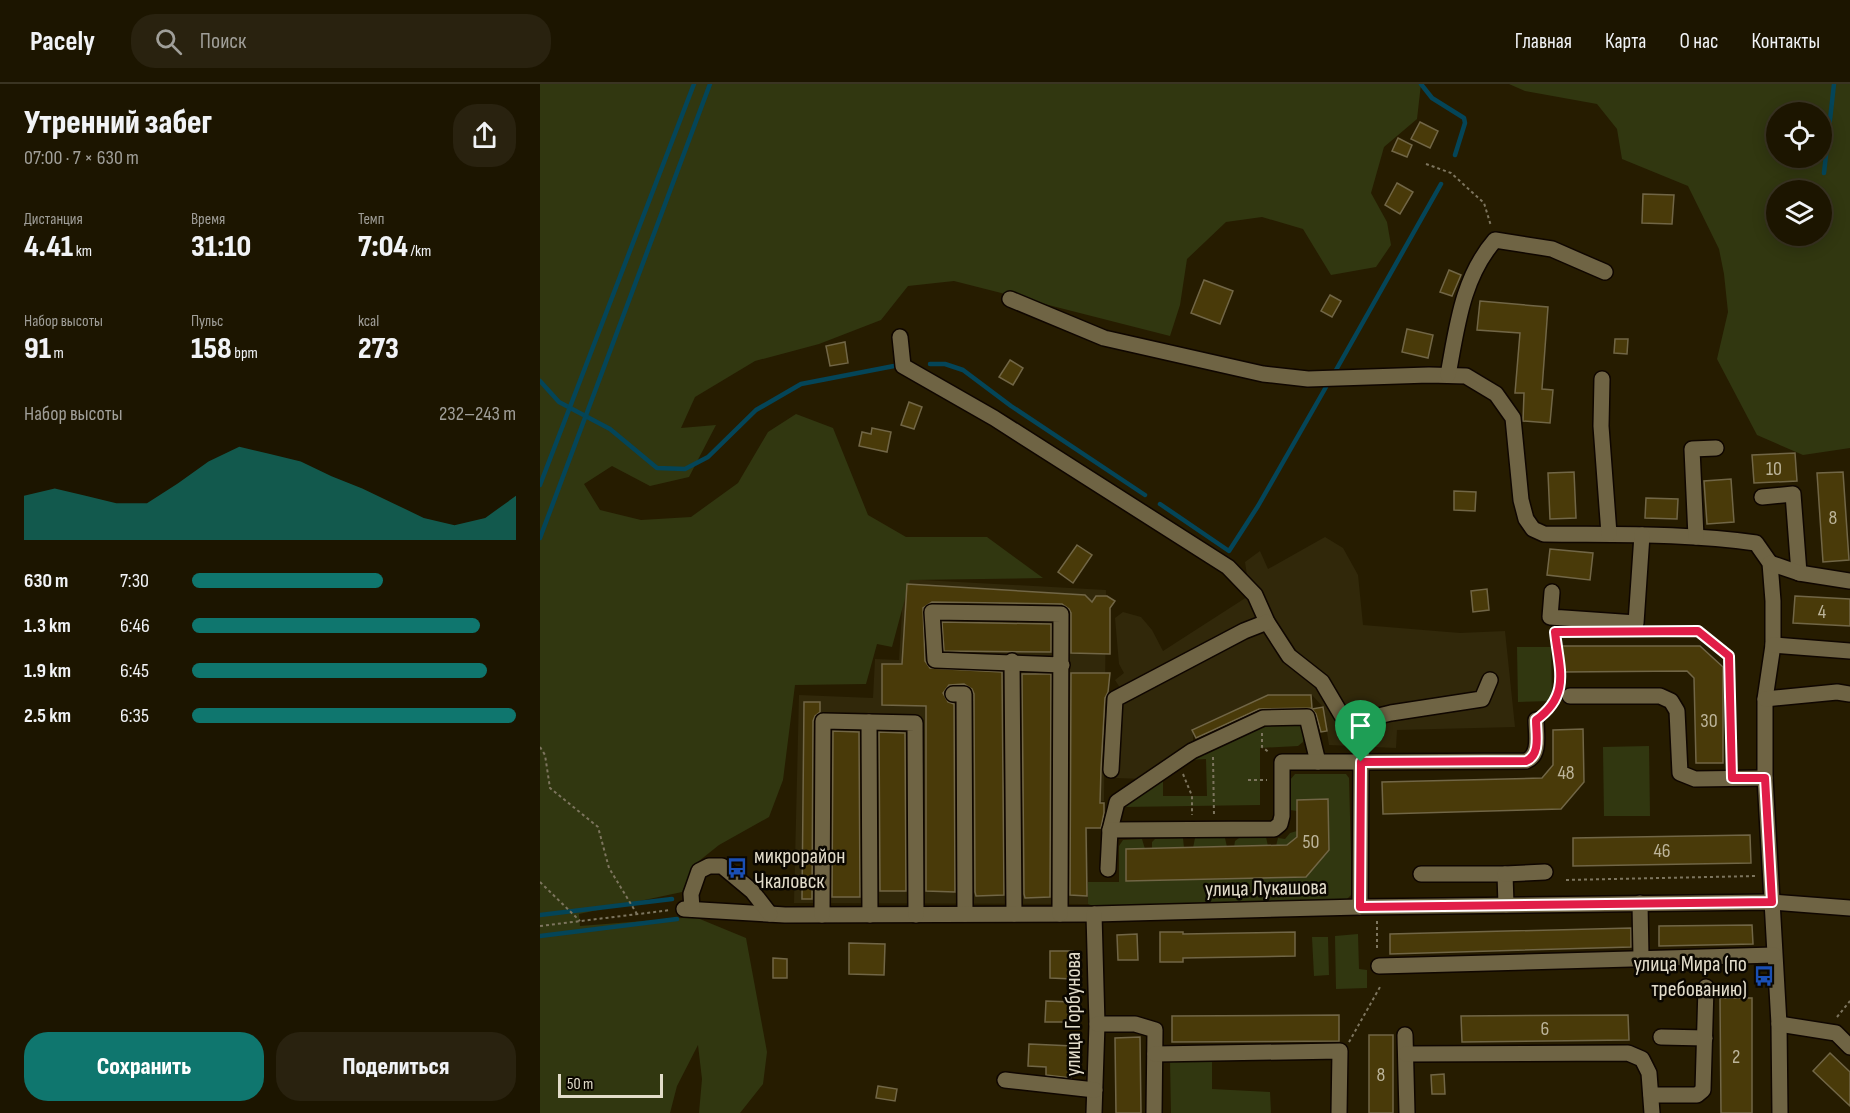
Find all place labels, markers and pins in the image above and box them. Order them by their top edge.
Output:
pin [1335,700,1386,762]
place label: микрорайон Чкаловск [754,843,846,895]
bus stop icon: микрорайон Чкаловск [725,856,749,880]
place label: улица Мира (по требованию) [1633,951,1747,1003]
bus stop icon: улица Мира (по требованию) [1752,964,1776,988]

